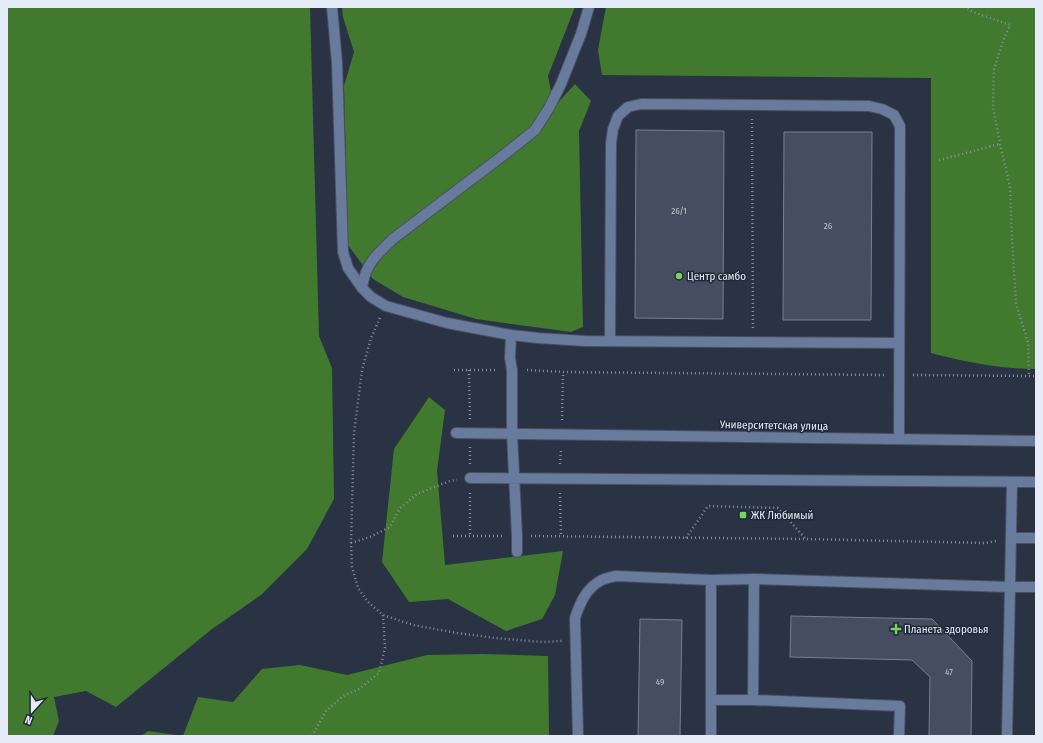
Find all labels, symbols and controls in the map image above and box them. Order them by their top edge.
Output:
house number: 26/1 [671,206,687,216]
house number: 26 [824,221,833,231]
place label: Центр самбо [687,270,746,283]
marker: Центр самбо [674,271,684,281]
street label: Университетская улица [719,418,828,433]
place label: ЖК Любимый [751,509,814,522]
marker: ЖК Любимый [738,510,748,520]
place label: Планета здоровья [904,623,989,636]
marker: Планета здоровья [891,624,901,634]
house number: 47 [945,667,953,677]
house number: 49 [656,677,664,687]
north arrow [12,691,52,731]
text: N [23,713,34,727]

